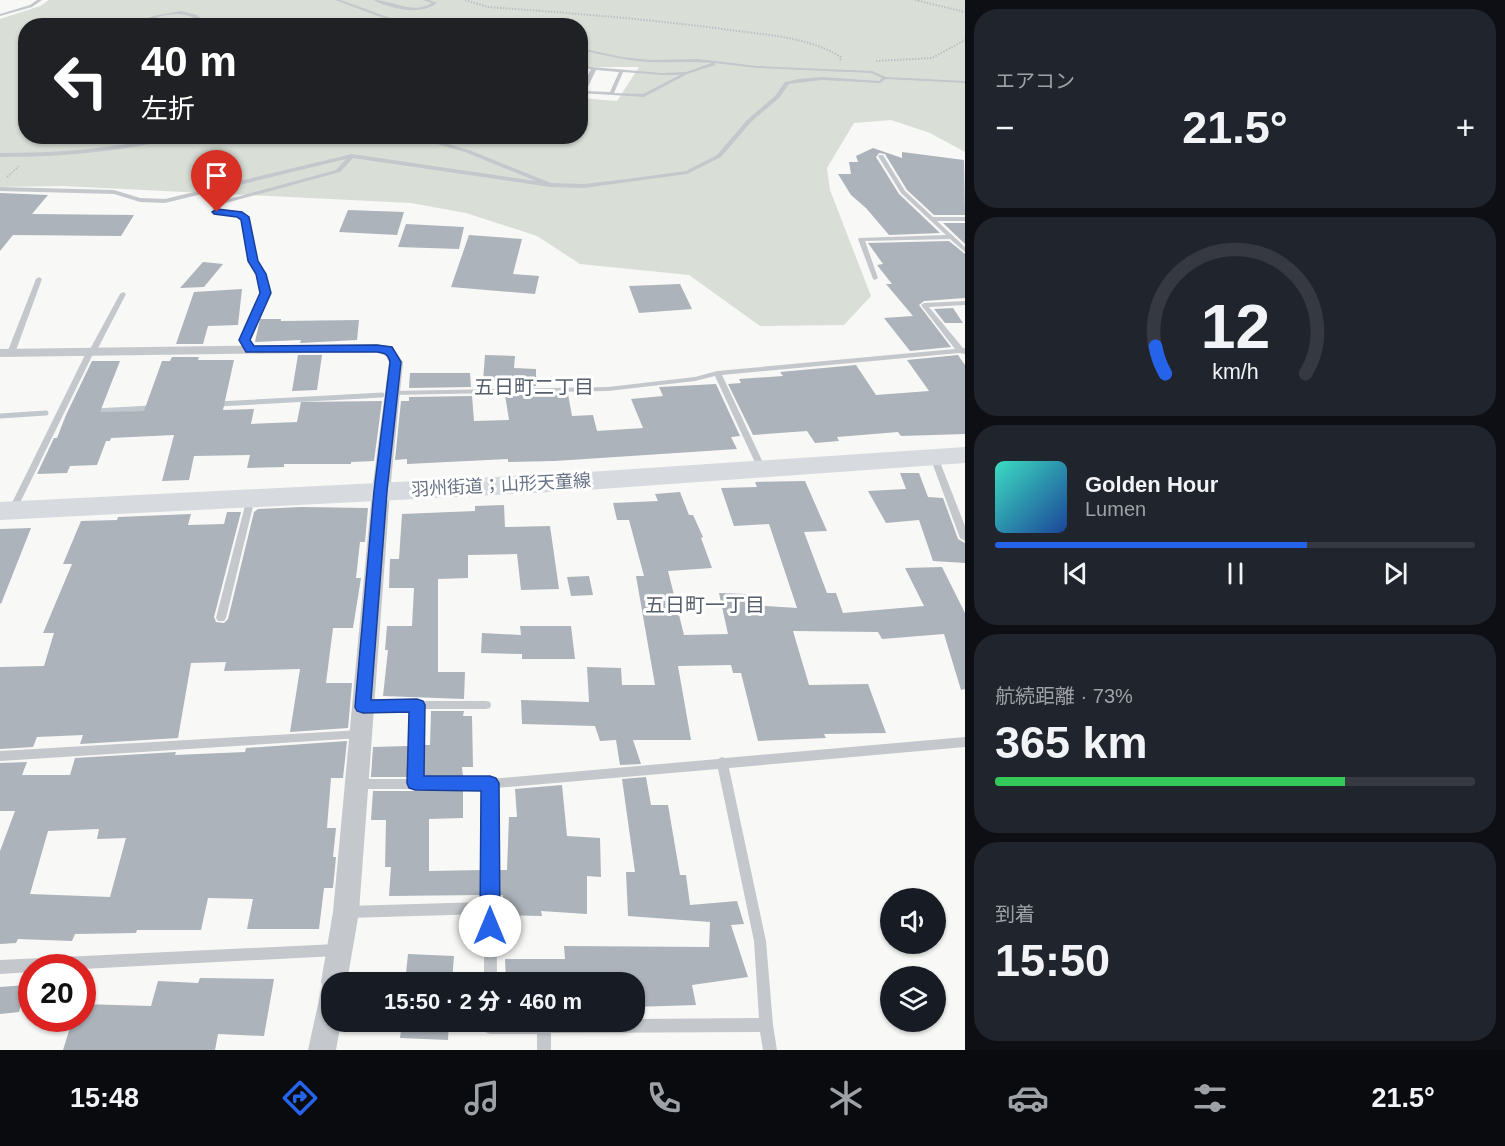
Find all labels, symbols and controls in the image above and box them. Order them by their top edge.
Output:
text: 40 m [141,38,237,85]
icon: left [42,42,120,120]
text: エアコン [995,70,1075,92]
text: 左折 [141,94,195,124]
text: 21.5° [1182,102,1288,153]
text: − [995,109,1014,146]
text: + [1456,109,1475,146]
pin [191,150,242,212]
icon: arrive [200,159,233,192]
text: 12 [1200,292,1270,361]
text: km/h [1212,360,1258,384]
district label: 五日町二丁目 [474,376,594,398]
street label: 羽州街道；山形天童線 [411,470,591,500]
text: Golden Hour [1085,472,1218,497]
text: Lumen [1085,498,1146,520]
icon: previous [1059,557,1092,590]
icon: pause [1219,557,1252,590]
icon: next [1379,557,1412,590]
district label: 五日町一丁目 [645,594,765,616]
text: 航続距離 · 73% [995,685,1133,707]
text: 365 km [995,717,1148,768]
map controls [880,888,946,1032]
button: sound [880,888,946,954]
position arrow [458,894,522,958]
text: 到着 [995,903,1035,925]
text: 15:50 [995,935,1110,986]
speed limit sign: 20 [18,954,96,1032]
button: layers [880,966,946,1032]
text: 15:50 · 2 分 · 460 m [384,989,582,1014]
icon: directions [279,1077,321,1119]
icon: music [461,1077,503,1119]
icon: phone [643,1077,685,1119]
icon: climate [825,1077,867,1119]
icon: car [1007,1077,1049,1119]
icon: filters [1189,1077,1231,1119]
text: 15:48 [70,1083,139,1113]
text: 21.5° [1372,1083,1435,1113]

